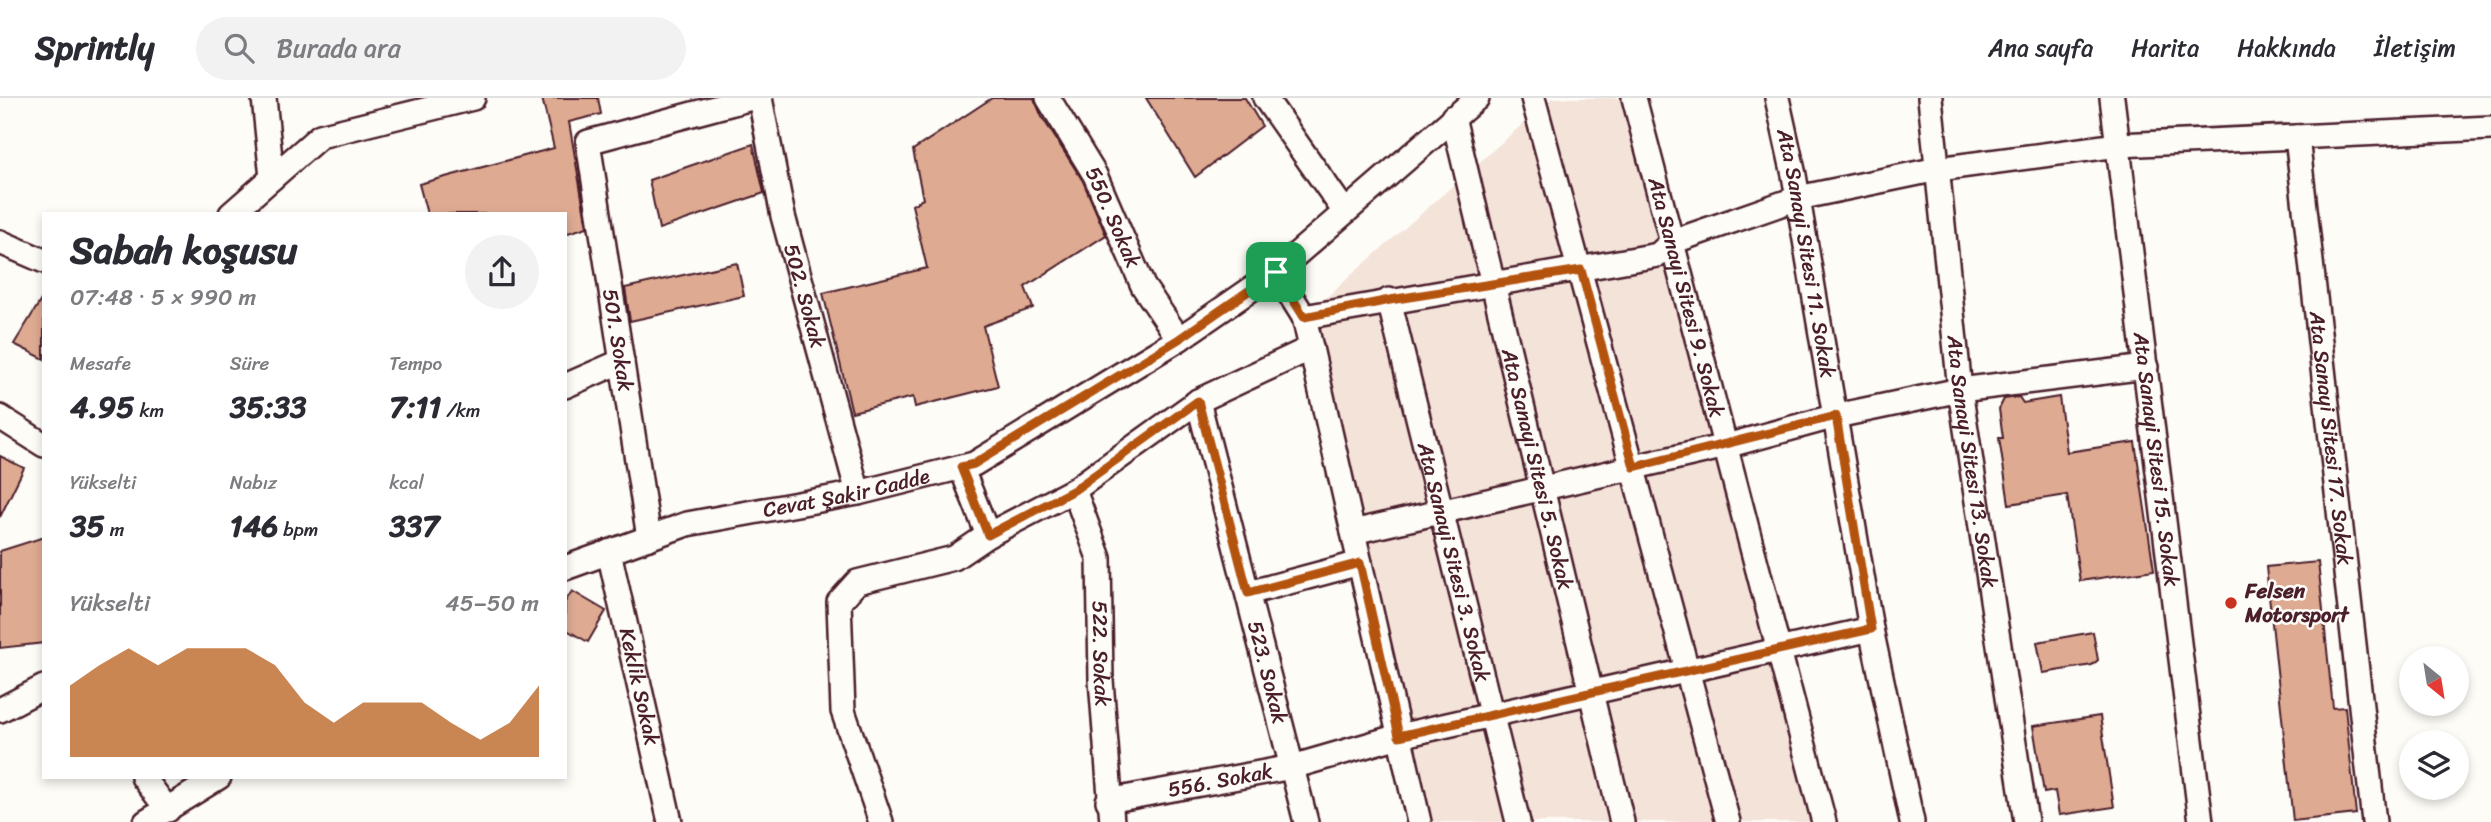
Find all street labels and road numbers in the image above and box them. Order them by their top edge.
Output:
street label: Ata Sanayi Sitesi 11. Sokak [1765,124,1847,381]
street label: 550. Sokak [1075,158,1152,274]
street label: Ata Sanayi Sitesi 9. Sokak [1636,172,1736,422]
street label: 502. Sokak [772,239,837,352]
street label: 501. Sokak [591,286,645,394]
street label: Ata Sanayi Sitesi 17. Sokak [2298,308,2364,567]
street label: Ata Sanayi Sitesi 15. Sokak [2122,329,2191,589]
street label: Ata Sanayi Sitesi 13. Sokak [1935,332,2009,591]
street label: Ata Sanayi Sitesi 5. Sokak [1490,343,1585,594]
street label: Ata Sanayi Sitesi 3. Sokak [1406,437,1502,686]
street label: Cevat Şakir Cadde [760,457,934,529]
street label: 522. Sokak [1081,600,1122,708]
street label: 523. Sokak [1236,617,1299,728]
street label: Keklik Sokak [608,624,671,749]
street label: 556. Sokak [1164,752,1276,809]

